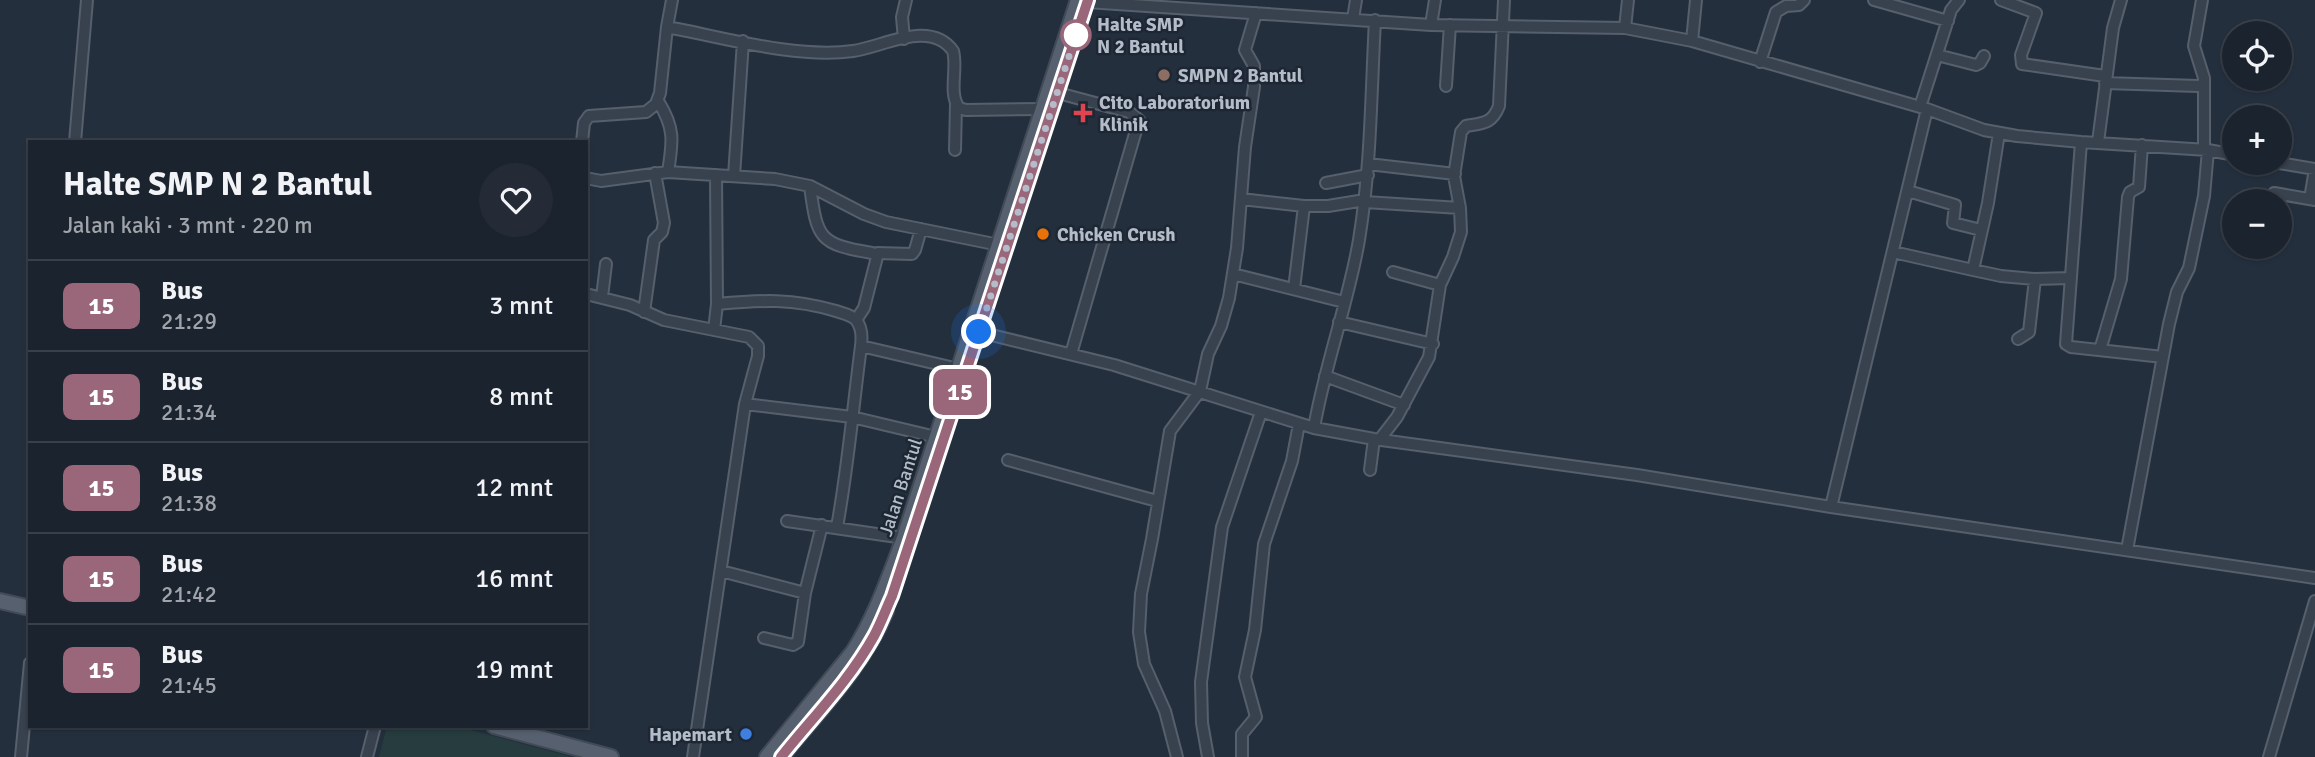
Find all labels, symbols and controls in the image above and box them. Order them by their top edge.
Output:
place label: Halte SMP N 2 Bantul [1097,13,1184,59]
marker: Halte SMP N 2 Bantul [1061,20,1091,50]
map controls [2222,21,2292,259]
button: locate [2222,21,2292,91]
place label: SMPN 2 Bantul [1178,64,1303,88]
marker: SMPN 2 Bantul [1156,67,1172,83]
place label: Cito Laboratorium Klinik [1099,91,1250,137]
marker: Cito Laboratorium Klinik [1073,103,1093,123]
button: + [2222,105,2292,175]
button: heart [479,163,553,237]
text: Halte SMP N 2 Bantul [63,164,372,205]
button: − [2222,189,2292,259]
text: Jalan kaki · 3 mnt · 220 m [63,211,313,240]
place label: Chicken Crush [1057,223,1176,247]
marker: Chicken Crush [1035,226,1051,242]
text: Bus [161,275,203,307]
text: 3 mnt [489,290,553,322]
text: 15 [89,291,114,321]
text: 21:29 [161,307,217,336]
your location [961,314,996,349]
text: Bus [161,366,203,398]
line badge: 15 [928,369,992,415]
text: 15 [947,377,973,407]
text: 8 mnt [489,381,553,413]
text: 15 [89,382,114,412]
text: 21:34 [161,398,217,427]
street label: Jalan Bantul [874,435,928,539]
text: Bus [161,457,203,489]
text: 12 mnt [475,472,553,504]
text: 15 [89,473,114,503]
text: 21:38 [161,489,217,518]
text: Bus [161,548,203,580]
text: 16 mnt [475,563,553,595]
text: 15 [89,564,114,594]
text: 21:42 [161,580,217,609]
text: Bus [161,639,203,671]
text: 19 mnt [475,654,553,686]
text: 15 [89,655,114,685]
text: 21:45 [161,671,217,700]
place label: Hapemart [649,723,732,747]
marker: Hapemart [738,726,754,742]

